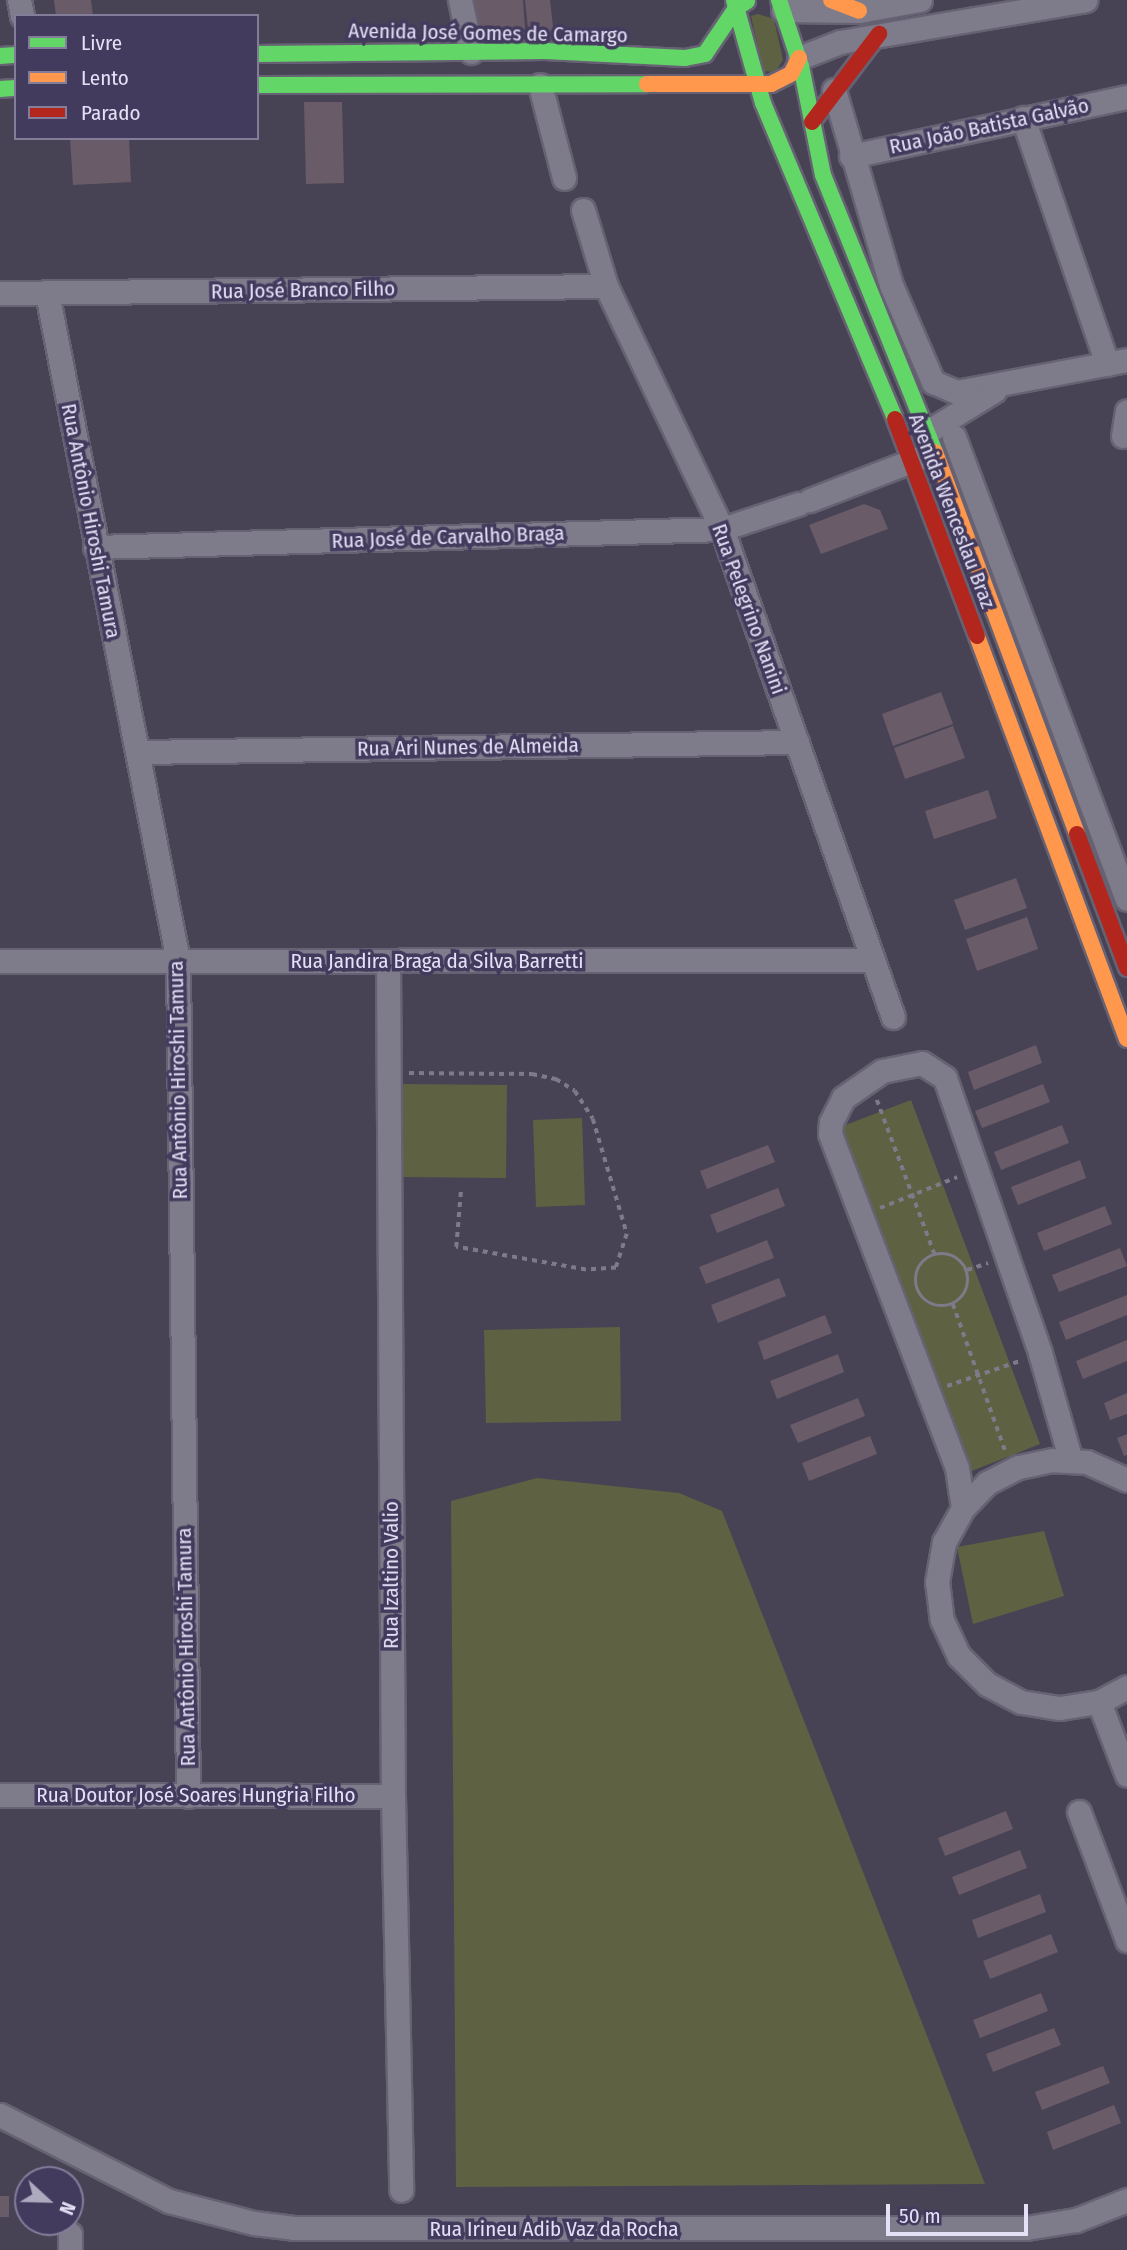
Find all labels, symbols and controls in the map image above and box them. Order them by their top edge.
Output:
legend [14,14,259,140]
street label: Avenida José Gomes de Camargo [348,18,628,48]
text: Livre [81,30,122,56]
text: Lento [81,65,129,91]
street label: Rua João Batista Galvão [887,93,1091,159]
text: Parado [81,100,140,126]
street label: Rua José Branco Filho [211,276,395,304]
street label: Rua Antônio Hiroshi Tamura [56,401,126,641]
street label: Avenida Wenceslau Braz [903,410,1001,612]
street label: Rua José de Carvalho Braga [331,520,565,554]
street label: Rua Pelegrino Nanini [706,520,792,698]
street label: Rua Ari Nunes de Almeida [357,732,579,762]
street label: Rua Jandira Braga da Silva Barretti [290,948,584,974]
street label: Rua Antônio Hiroshi Tamura [163,960,193,1200]
street label: Rua Izaltino Valio [378,1501,404,1649]
street label: Rua Antônio Hiroshi Tamura [171,1527,201,1767]
street label: Rua Doutor José Soares Hungria Filho [36,1782,356,1808]
north arrow [14,2166,84,2236]
scale bar [889,2190,1031,2234]
text: N [54,2199,80,2218]
text: 50 m [899,2203,941,2229]
street label: Rua Irineu Adib Vaz da Rocha [429,2216,679,2242]

